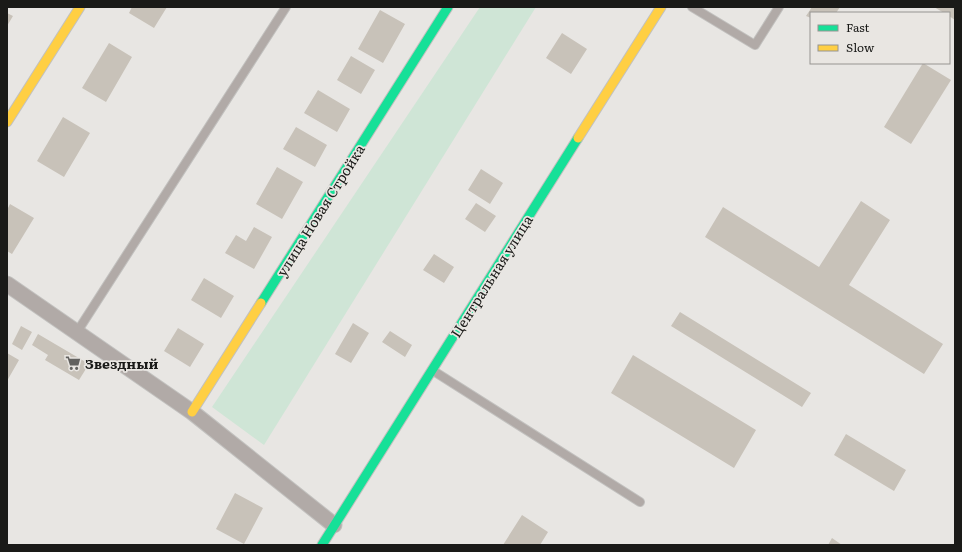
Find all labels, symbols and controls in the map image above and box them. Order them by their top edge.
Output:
legend [810,12,950,64]
text: Fast [846,18,870,36]
text: Slow [846,38,875,56]
street label: улица Новая Стройка [271,140,369,280]
street label: Центральная улица [445,211,537,341]
place label: Звездный [85,353,159,373]
supermarket icon: Звездный [64,354,82,372]

